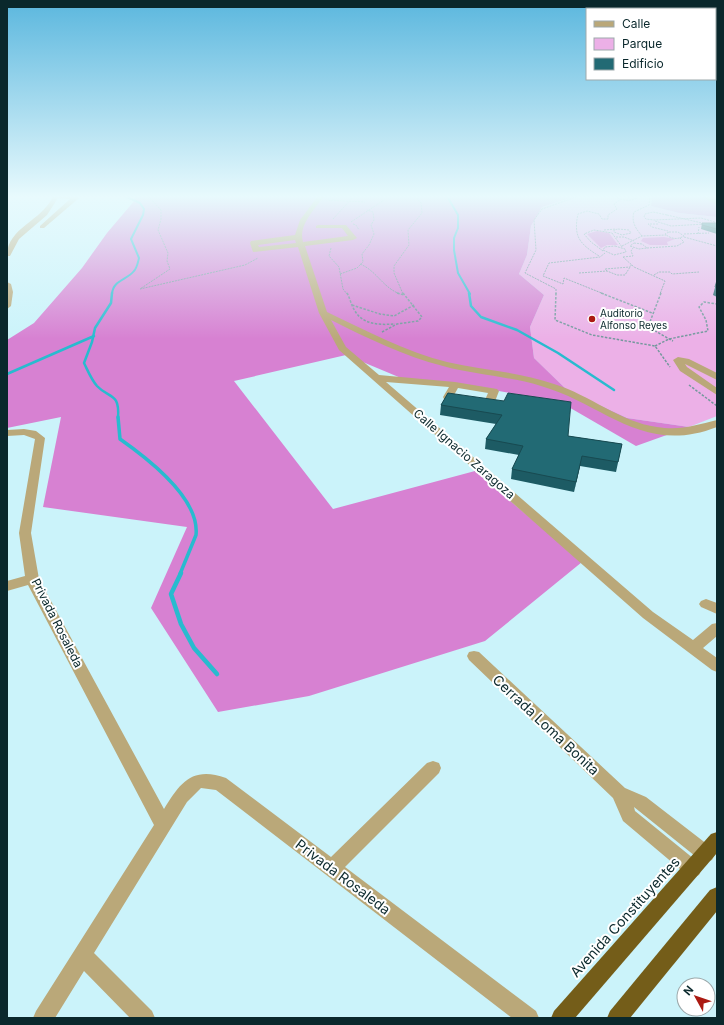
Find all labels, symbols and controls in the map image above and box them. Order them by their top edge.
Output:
legend [586,8,716,80]
text: Calle [622,16,650,31]
text: Parque [622,36,662,51]
text: Edificio [622,56,664,71]
place label: Auditorio Alfonso Reyes [600,307,667,331]
marker: Auditorio Alfonso Reyes [587,314,597,324]
street label: Calle Ignacio Zaragoza [410,405,518,502]
street label: Privada Rosaleda [29,576,86,670]
street label: Cerrada Loma Bonita [490,671,603,778]
street label: Privada Rosaleda [293,835,394,918]
street label: Avenida Constituyentes [566,853,683,980]
north arrow [676,977,716,1017]
text: N [680,983,696,998]

